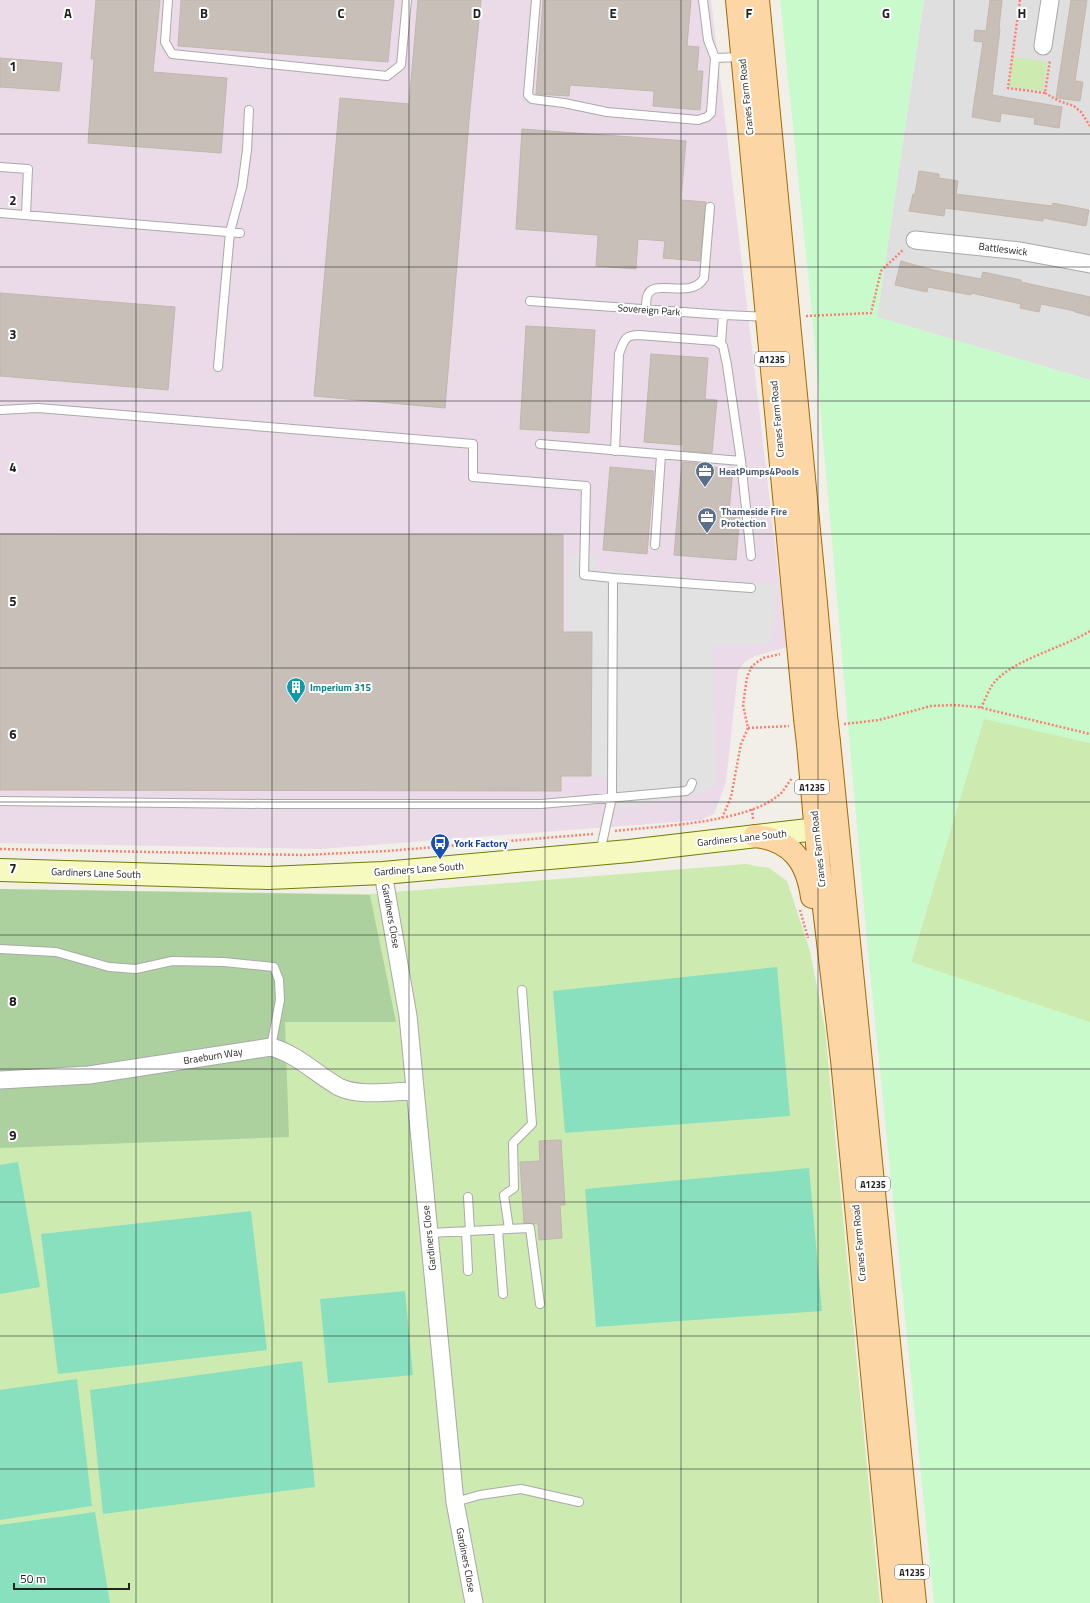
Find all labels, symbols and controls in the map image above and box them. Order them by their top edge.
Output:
text: A [64,3,72,23]
text: B [200,3,208,23]
text: C [337,3,345,23]
text: D [473,3,481,23]
text: E [609,3,617,23]
text: F [746,3,753,23]
text: G [882,3,890,23]
text: H [1018,3,1026,23]
text: 1 [9,56,17,76]
street label: Cranes Farm Road [735,58,757,136]
text: 2 [9,190,17,210]
street label: Battleswick [978,239,1028,259]
street label: Sovereign Park [617,300,681,320]
text: 3 [9,324,17,344]
road number: A1235 [755,352,789,366]
street label: Cranes Farm Road [766,380,788,458]
text: 4 [9,457,17,477]
office icon: HeatPumps4Pools [694,460,716,488]
place label: HeatPumps4Pools [719,464,799,479]
place label: Thameside Fire Protection [721,504,787,531]
office icon: Thameside Fire Protection [696,506,718,534]
text: 5 [9,591,17,611]
building icon: Imperium 315 [285,676,307,704]
place label: Imperium 315 [310,680,371,695]
text: 6 [9,724,17,744]
road number: A1235 [795,780,829,794]
street label: Cranes Farm Road [807,810,829,888]
street label: Gardiners Lane South [696,826,788,850]
bus stop icon: York Factory [429,832,451,860]
place label: York Factory [454,836,508,851]
text: 7 [9,858,17,878]
street label: Gardiners Lane South [374,858,464,880]
street label: Gardiners Lane South [51,864,141,882]
street label: Gardiners Close [378,882,404,950]
text: 8 [9,991,17,1011]
street label: Braeburn Way [182,1044,244,1068]
text: 9 [9,1125,17,1145]
road number: A1235 [856,1177,890,1191]
street label: Cranes Farm Road [848,1204,870,1282]
street label: Gardiners Close [418,1205,440,1271]
street label: Gardiners Close [452,1526,480,1594]
scale bar [14,1565,129,1591]
road number: A1235 [895,1565,929,1579]
text: 50 m [20,1569,46,1588]

